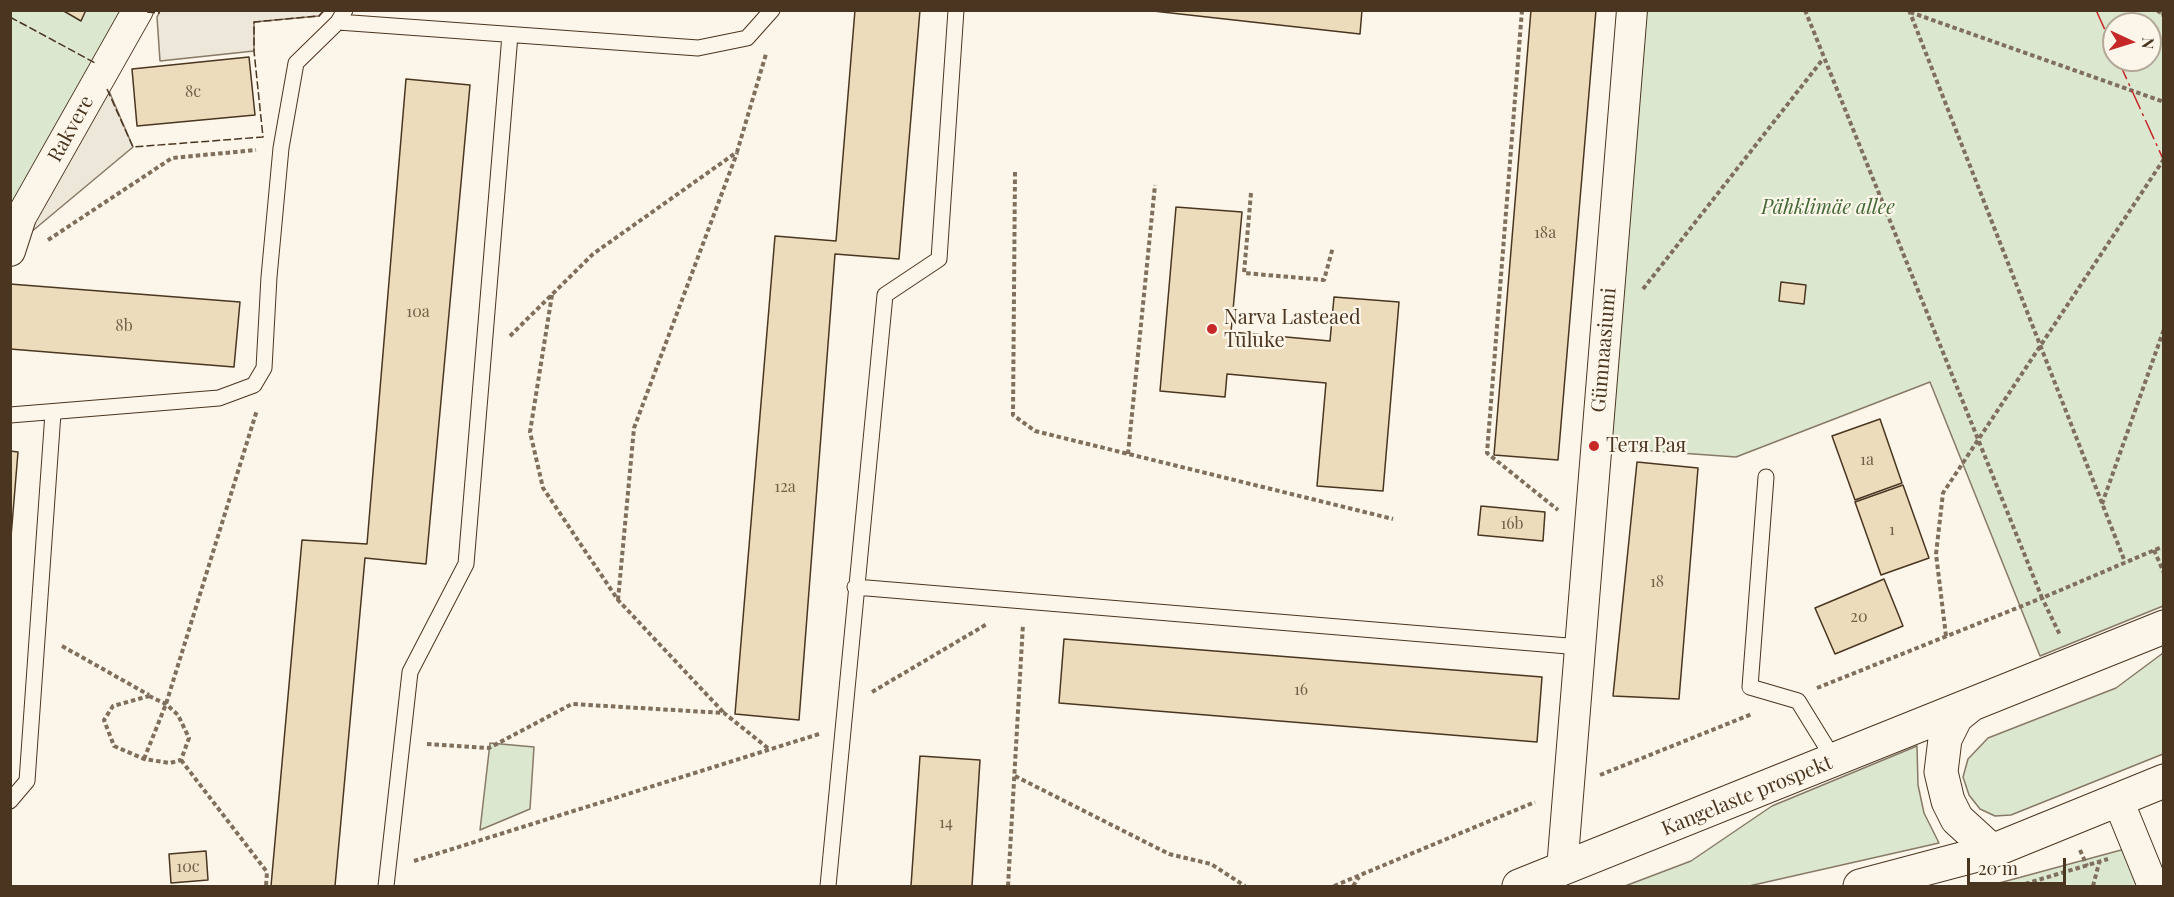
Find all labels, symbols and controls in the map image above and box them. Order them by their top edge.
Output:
north arrow [2102,12,2162,72]
text: N [2138,37,2159,50]
house number: 8c [185,82,201,102]
street label: Rakvere [43,92,99,166]
park label: Pähklimäe allee [1761,196,1895,220]
house number: 18a [1534,223,1556,243]
street label: Gümnaasiumi [1587,287,1621,413]
house number: 10a [406,302,430,322]
place label: Narva Lasteaed Tuluke [1224,306,1361,353]
house number: 8b [115,316,133,336]
marker: Narva Lasteaed Tuluke [1205,322,1219,336]
place label: Тетя Рая [1606,434,1686,458]
marker: Тетя Рая [1587,439,1601,453]
house number: 1a [1860,450,1874,470]
house number: 12a [774,477,796,497]
house number: 16b [1500,514,1524,534]
house number: 1 [1889,520,1895,540]
house number: 18 [1650,572,1664,592]
house number: 20 [1850,607,1868,627]
house number: 16 [1294,680,1308,700]
street label: Kangelaste prospekt [1658,751,1836,841]
house number: 14 [939,813,953,833]
scale bar [1970,846,2069,884]
text: 20 m [1978,856,2018,880]
house number: 10c [176,857,200,877]

